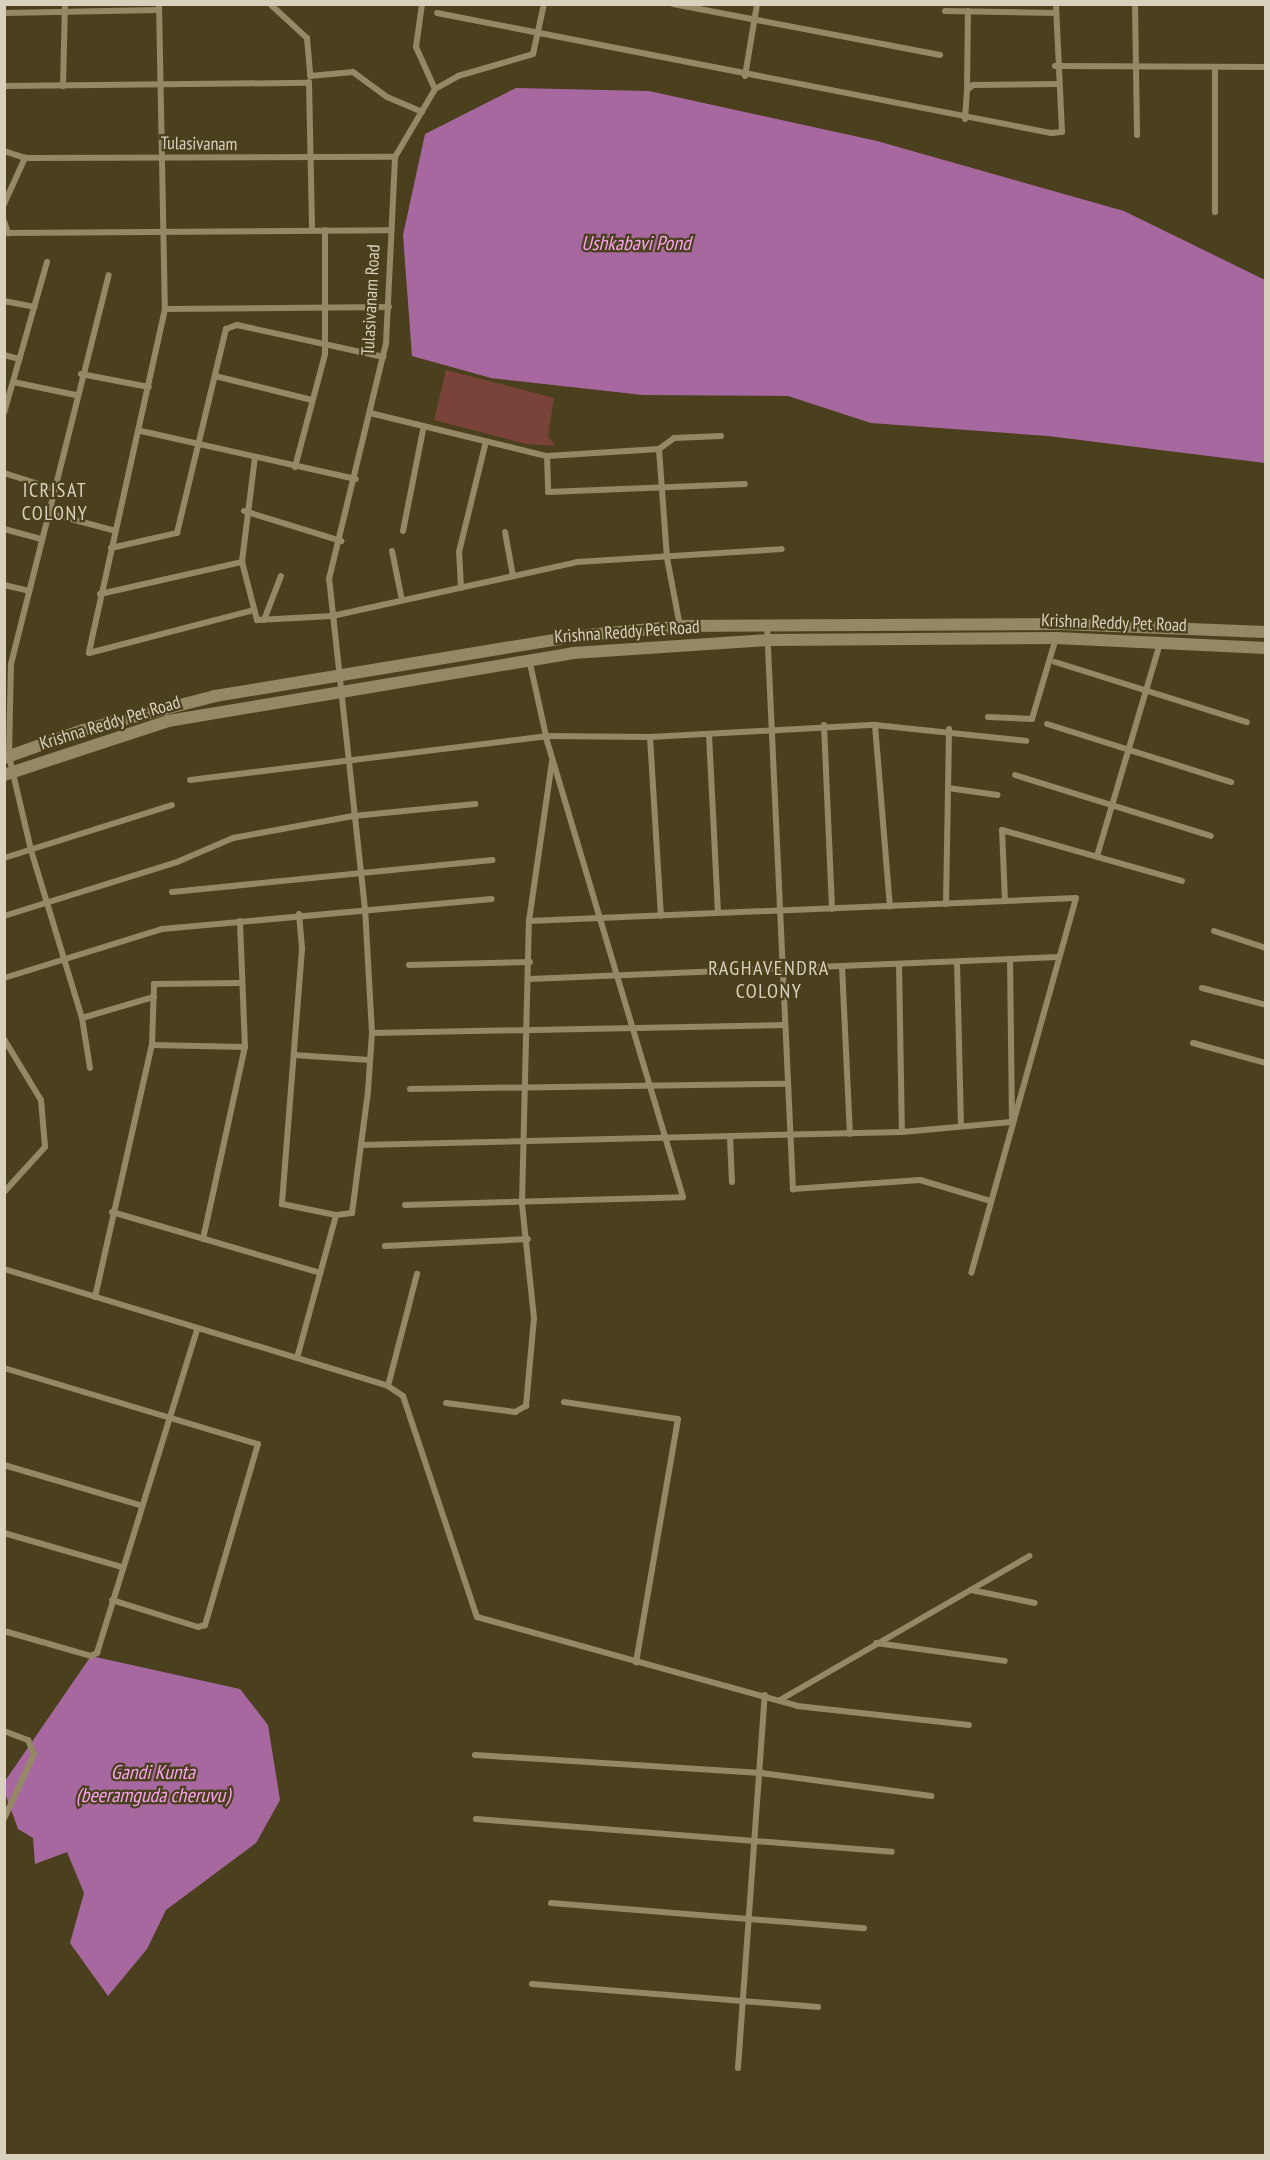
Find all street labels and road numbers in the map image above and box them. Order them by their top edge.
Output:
street label: Tulasivanam [160,133,238,155]
street label: Tulasivanam Road [357,244,385,356]
street label: Krishna Reddy Pet Road [1041,610,1187,636]
street label: Krishna Reddy Pet Road [553,616,701,648]
street label: Krishna Reddy Pet Road [37,691,183,755]

